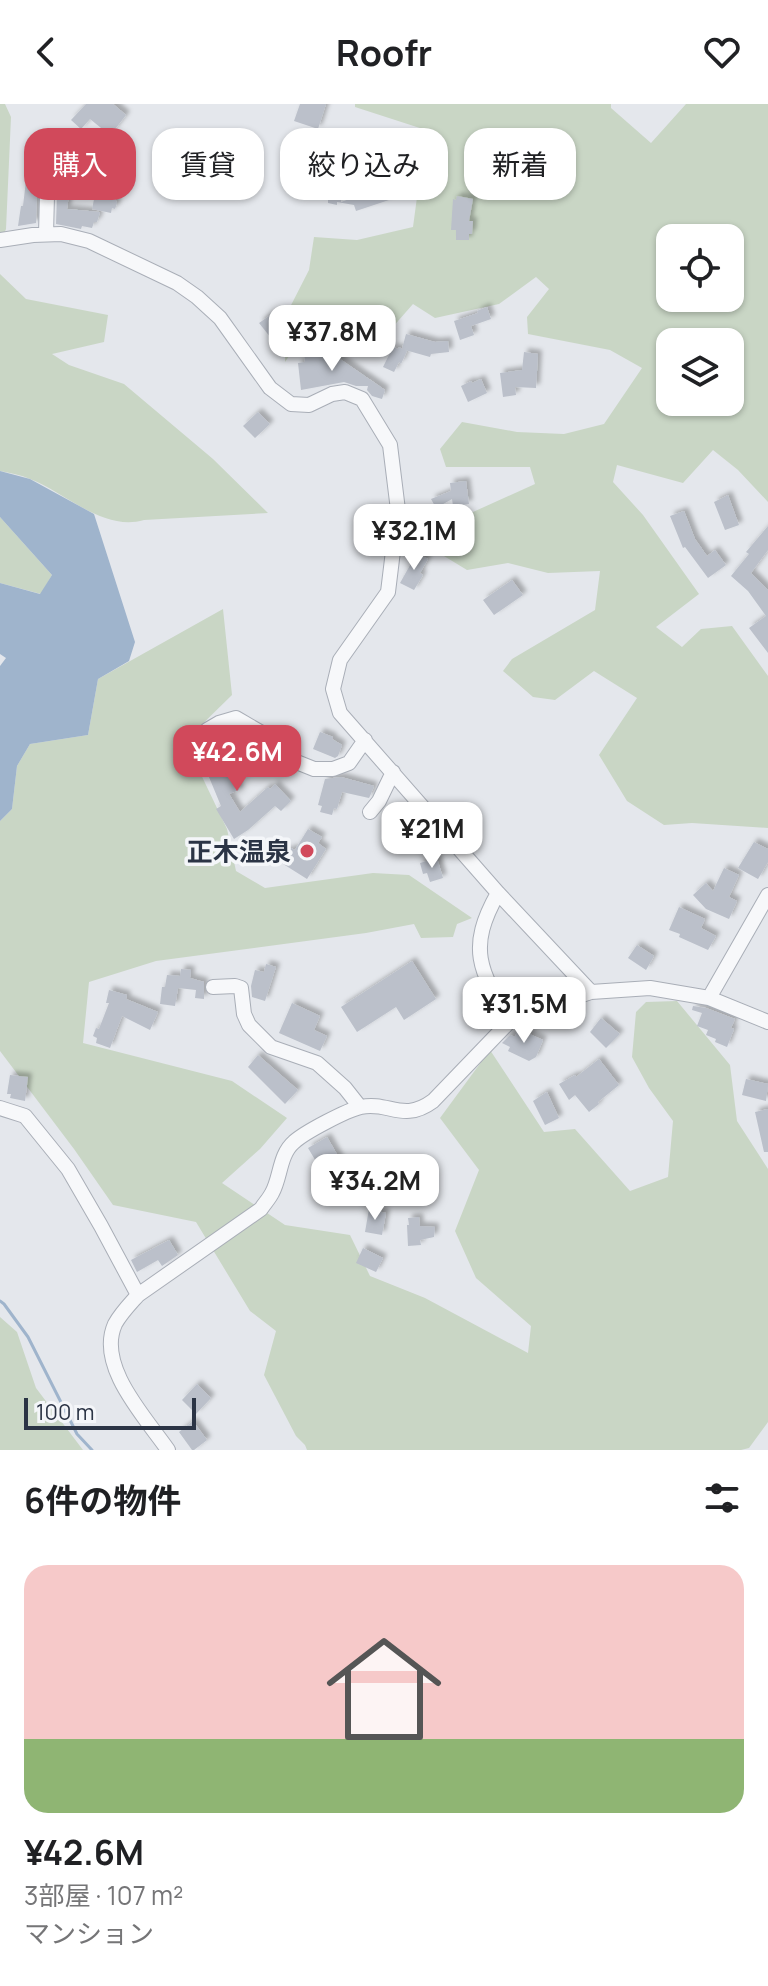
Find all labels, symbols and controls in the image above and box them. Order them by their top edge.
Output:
text: Roofr [336,28,432,77]
icon: back [24,30,68,74]
icon: heart [700,30,744,74]
chip: 購入 [24,128,136,200]
chip: 賃貸 [152,128,264,200]
chip: 絞り込み [280,128,448,200]
chip: 新着 [464,128,576,200]
map controls [656,224,744,416]
button: locate [656,224,744,312]
pin: ¥37.8M [267,305,397,373]
text: ¥37.8M [287,313,377,349]
button: layers [656,328,744,416]
pin: ¥32.1M [349,504,479,572]
text: ¥32.1M [372,512,456,548]
pin: ¥42.6M [172,725,302,793]
text: ¥42.6M [191,733,283,769]
pin: ¥21M [385,802,479,870]
text: ¥21M [399,810,465,846]
place label: 正木温泉 [187,833,291,869]
marker: 正木温泉 [298,842,316,860]
pin: ¥31.5M [459,977,589,1045]
text: ¥31.5M [481,985,567,1021]
pin: ¥34.2M [310,1154,440,1222]
text: ¥34.2M [329,1162,421,1198]
scale bar [24,1394,196,1430]
text: 100 m [36,1397,94,1427]
icon: filters [700,1476,744,1520]
text: 6件の物件 [24,1477,181,1523]
icon: home [312,1617,456,1761]
text: ¥42.6M [24,1829,144,1875]
text: 3部屋 · 107 m² [24,1877,183,1913]
text: マンション [24,1915,154,1951]

